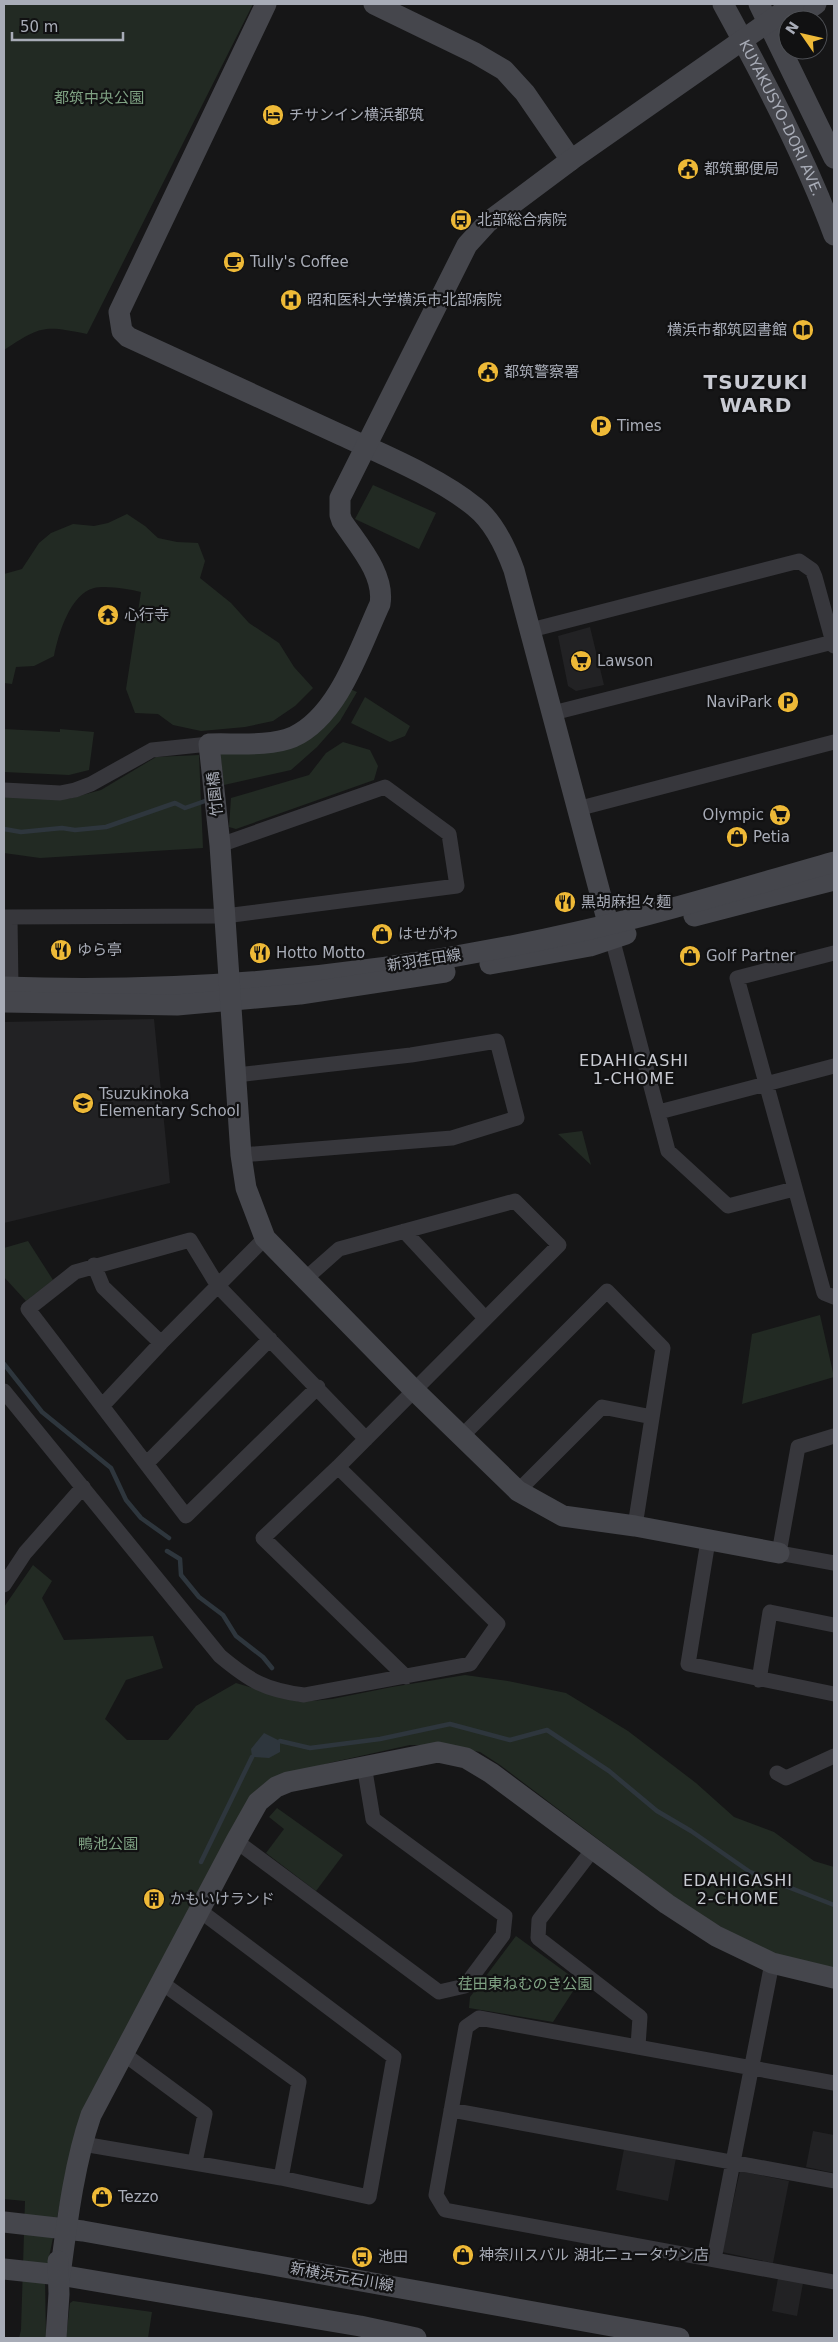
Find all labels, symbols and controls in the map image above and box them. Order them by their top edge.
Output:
scale bar [12,10,124,42]
north arrow [778,10,828,60]
text: 50 m [20,18,58,36]
text: N [782,18,802,37]
street label: KUYAKUSYO-DORI AVE. [735,37,827,199]
park label: 都筑中央公園 [54,89,144,107]
hotel icon: チサンイン横浜都筑 [261,103,285,127]
place label: チサンイン横浜都筑 [289,106,424,124]
public building icon: 都筑郵便局 [676,157,700,181]
place label: 都筑郵便局 [704,160,779,178]
bus stop icon: 北部総合病院 [449,208,473,232]
place label: 北部総合病院 [477,211,567,229]
cafe icon: Tully's Coffee [222,250,246,274]
place label: Tully's Coffee [249,253,349,271]
hospital icon: 昭和医科大学横浜市北部病院 [279,288,303,312]
place label: 昭和医科大学横浜市北部病院 [307,291,502,309]
library icon: 横浜市都筑図書館 [791,318,815,342]
place label: 横浜市都筑図書館 [667,321,787,339]
public building icon: 都筑警察署 [476,360,500,384]
place label: 都筑警察署 [504,363,579,381]
district label: TSUZUKI WARD [704,370,808,417]
parking icon: Times [589,414,613,438]
place label: Times [616,417,662,435]
temple icon: 心行寺 [96,603,120,627]
place label: 心行寺 [124,606,169,624]
supermarket icon: Lawson [569,649,593,673]
place label: Lawson [597,652,653,670]
parking icon: NaviPark [776,690,800,714]
place label: NaviPark [706,693,772,711]
street label: 竹園橋 [204,771,226,817]
supermarket icon: Olympic [768,803,792,827]
place label: Olympic [703,806,764,824]
shop icon: Petia [725,825,749,849]
place label: Petia [753,828,790,846]
restaurant icon: 黒胡麻担々麺 [553,890,577,914]
place label: 黒胡麻担々麺 [581,893,671,911]
shop icon: はせがわ [370,922,394,946]
place label: はせがわ [398,925,458,943]
restaurant icon: ゆら亭 [49,938,73,962]
place label: ゆら亭 [77,941,122,959]
restaurant icon: Hotto Motto [248,941,272,965]
place label: Hotto Motto [276,944,365,962]
shop icon: Golf Partner [678,944,702,968]
street label: 新羽荏田線 [386,945,462,975]
place label: Golf Partner [706,947,796,965]
district label: EDAHIGASHI 1-CHOME [579,1051,689,1088]
place label: Tsuzukinoka Elementary School [98,1085,240,1120]
school or university icon: Tsuzukinoka Elementary School [71,1091,95,1115]
park label: 鴨池公園 [78,1835,138,1853]
district label: EDAHIGASHI 2-CHOME [683,1871,793,1908]
building icon: かもいけランド [142,1887,166,1911]
place label: かもいけランド [170,1890,275,1908]
park label: 荏田東ねむのき公園 [458,1975,592,1993]
shop icon: Tezzo [90,2185,114,2209]
place label: Tezzo [117,2188,159,2206]
shop icon: 神奈川スバル 湖北ニュータウン店 [451,2243,475,2267]
bus stop icon: 池田 [350,2245,374,2269]
place label: 神奈川スバル 湖北ニュータウン店 [479,2246,709,2264]
place label: 池田 [378,2248,408,2266]
street label: 新横浜元石川線 [289,2259,395,2295]

